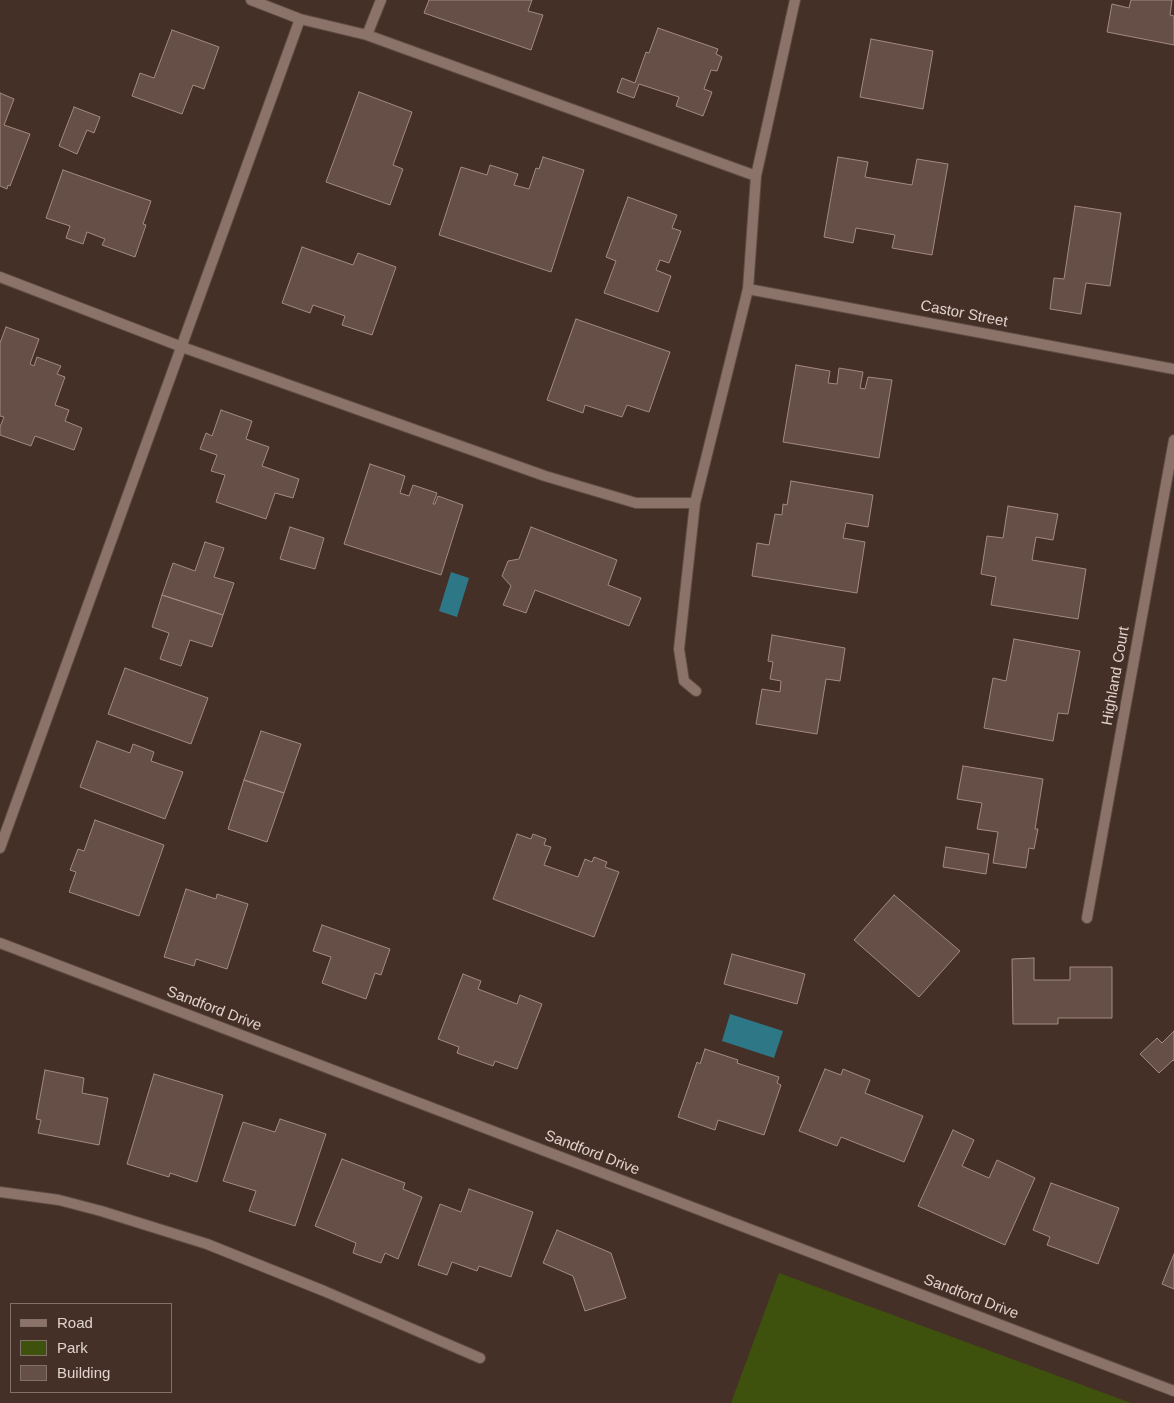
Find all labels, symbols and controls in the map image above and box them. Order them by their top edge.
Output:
street label: Castor Street [919,297,1009,331]
street label: Highland Court [1098,625,1134,727]
street label: Sandford Drive [164,983,264,1035]
street label: Sandford Drive [542,1127,642,1179]
street label: Sandford Drive [921,1271,1021,1323]
legend [10,1303,172,1393]
text: Road [57,1314,93,1331]
text: Park [57,1339,88,1356]
text: Building [57,1364,110,1381]

